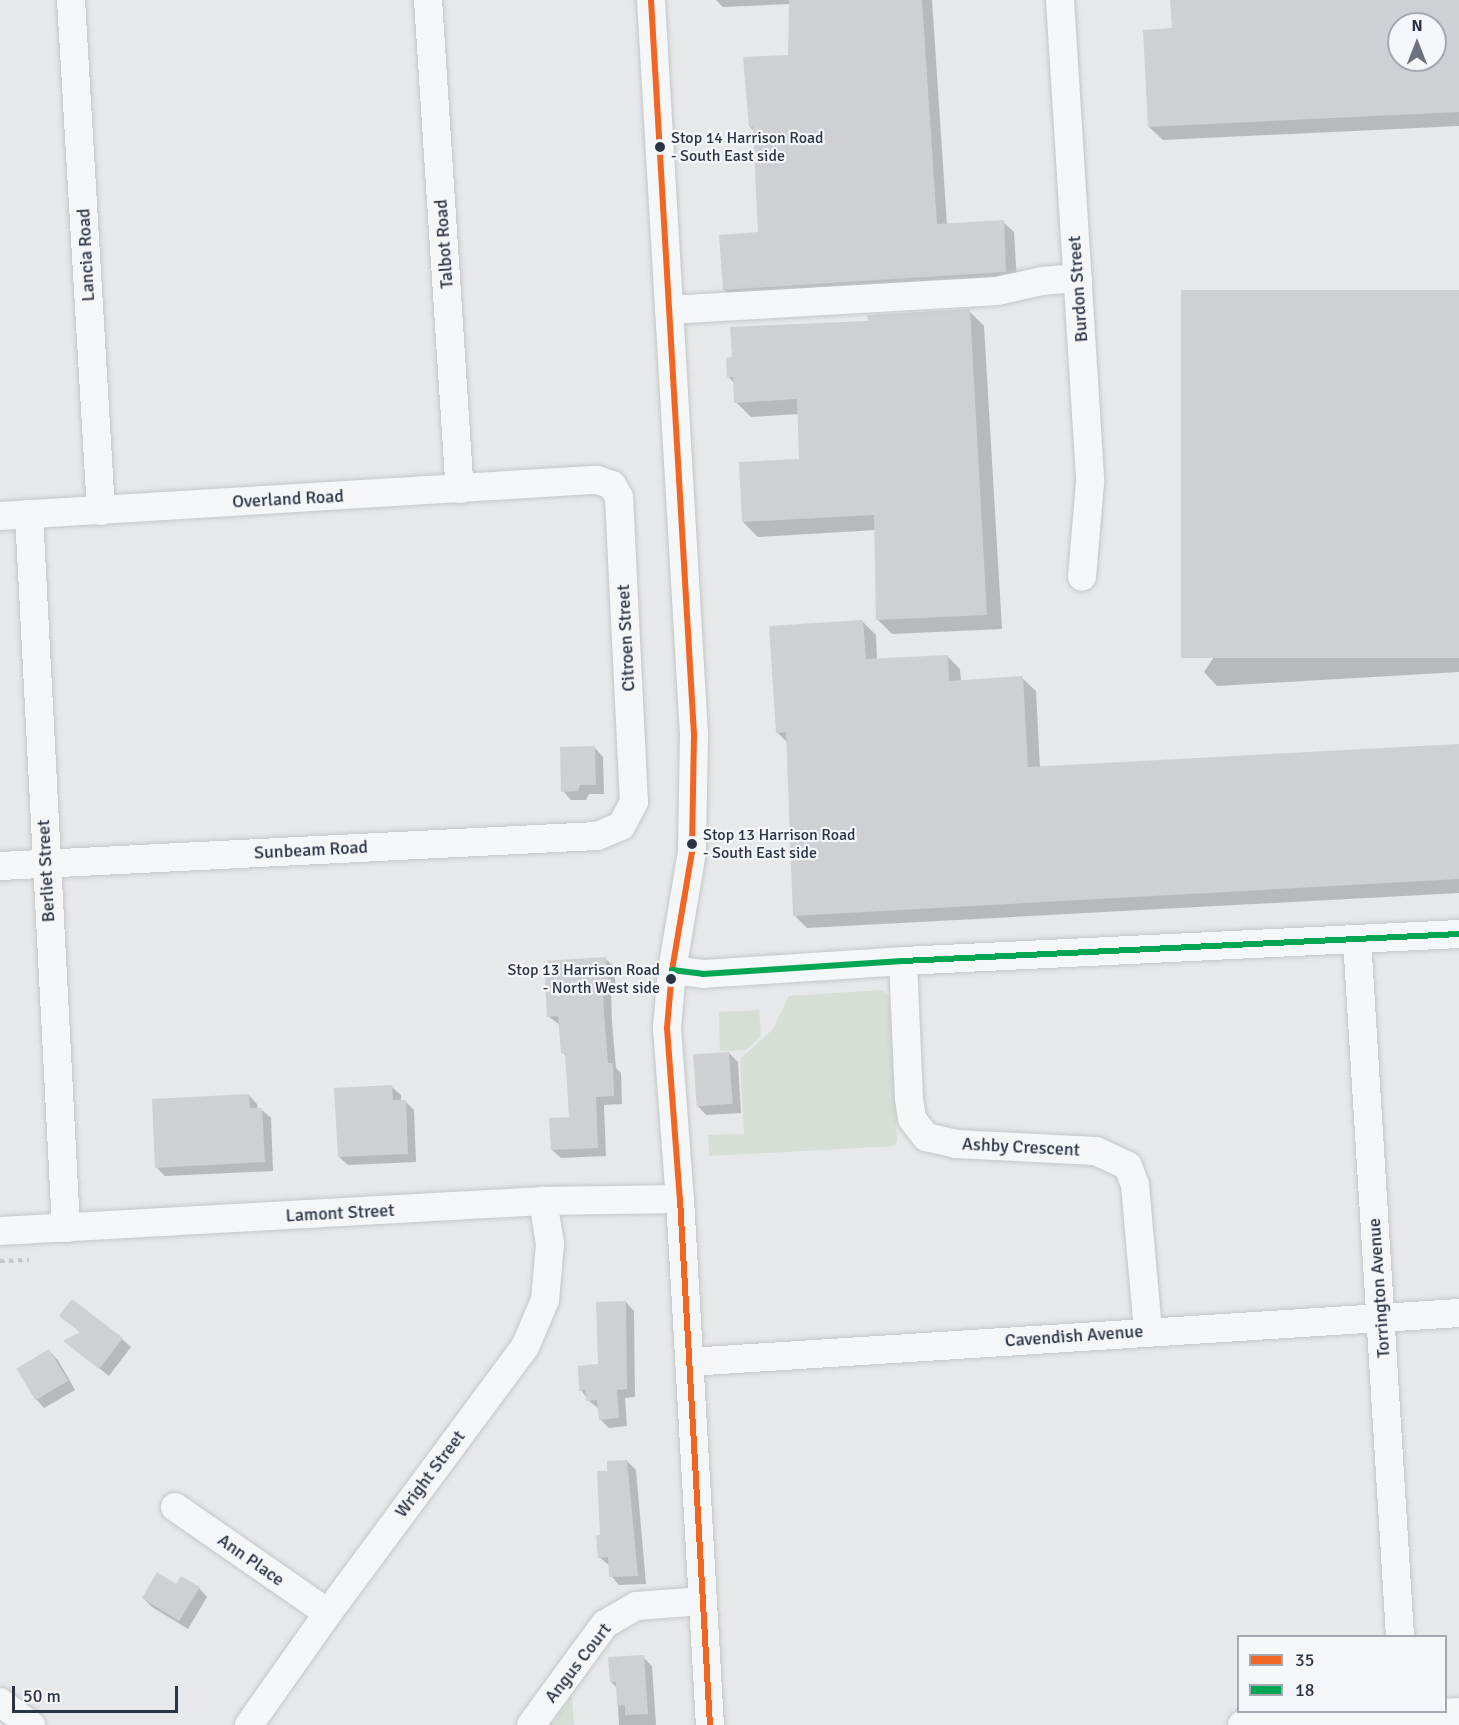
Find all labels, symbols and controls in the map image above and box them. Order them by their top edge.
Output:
north arrow [1387,12,1447,72]
text: N [1411,16,1423,36]
place label: Stop 14 Harrison Road - South East side [671,128,824,166]
marker: Stop 14 Harrison Road - South East side [654,141,666,153]
street label: Talbot Road [430,199,458,289]
street label: Lancia Road [73,208,99,302]
street label: Burdon Street [1064,235,1092,343]
street label: Overland Road [232,485,344,513]
street label: Citroen Street [612,584,640,692]
street label: Berliet Street [33,819,59,923]
place label: Stop 13 Harrison Road - South East side [703,825,856,863]
street label: Sunbeam Road [253,836,369,864]
marker: Stop 13 Harrison Road - South East side [686,838,698,850]
place label: Stop 13 Harrison Road - North West side [507,960,660,998]
marker: Stop 13 Harrison Road - North West side [665,973,677,985]
street label: Ashby Crescent [961,1133,1081,1161]
street label: Lamont Street [285,1199,395,1227]
street label: Torrington Avenue [1363,1217,1395,1359]
street label: Cavendish Avenue [1004,1320,1144,1352]
street label: Wright Street [390,1426,470,1522]
street label: Ann Place [213,1529,289,1591]
street label: Angus Court [540,1619,616,1707]
legend [1237,1635,1447,1713]
text: 35 [1295,1649,1314,1671]
scale bar [15,1674,182,1712]
text: 18 [1295,1679,1314,1701]
text: 50 m [23,1685,61,1707]

